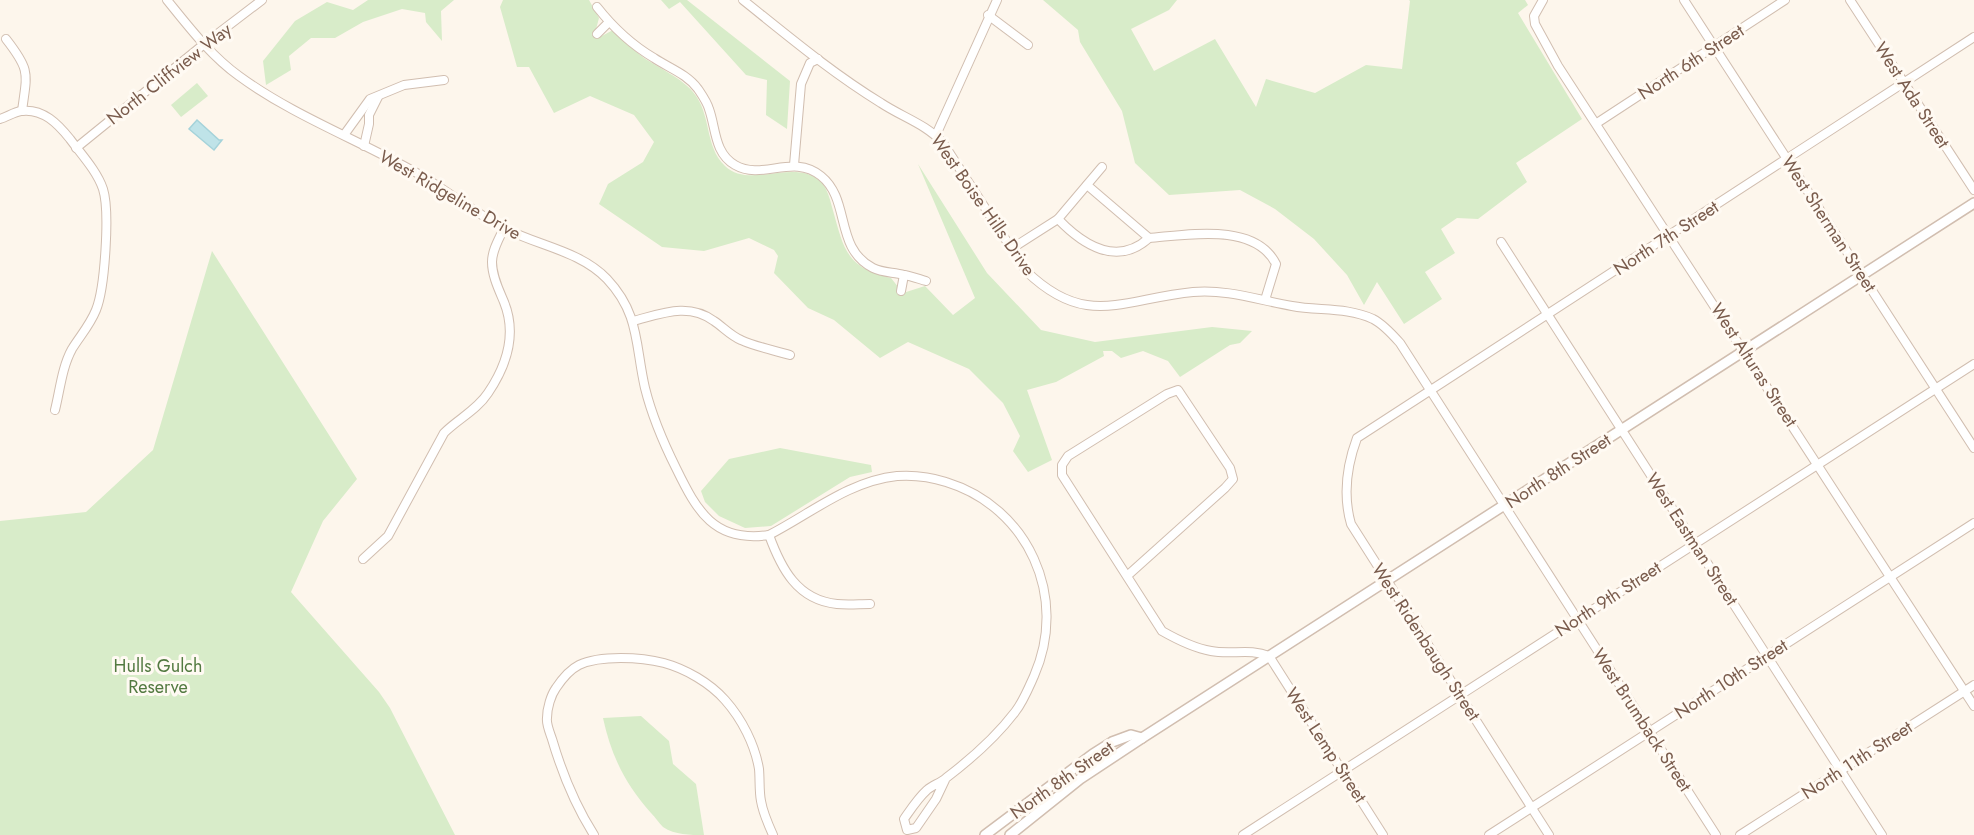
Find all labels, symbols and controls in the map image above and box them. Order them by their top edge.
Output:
street label: North Cliffview Way [101,17,237,131]
street label: North 6th Street [1633,18,1750,106]
street label: West Ada Street [1868,37,1956,154]
street label: West Boise Hills Drive [924,129,1042,281]
street label: West Ridgeline Drive [374,144,526,246]
street label: West Sherman Street [1775,151,1883,298]
street label: North 7th Street [1608,194,1724,282]
street label: West Alturas Street [1704,298,1804,433]
street label: North 8th Street [1500,427,1616,515]
street label: West Eastman Street [1639,468,1745,611]
street label: North 9th Street [1550,555,1667,643]
street label: West Ridenbaugh Street [1365,558,1487,726]
street label: North 10th Street [1669,632,1793,725]
street label: West Brumback Street [1586,643,1699,797]
park label: Hulls Gulch Reserve [114,653,202,700]
street label: West Lemp Street [1279,682,1373,808]
street label: North 11th Street [1796,714,1918,806]
street label: North 8th Street [1005,734,1120,825]

